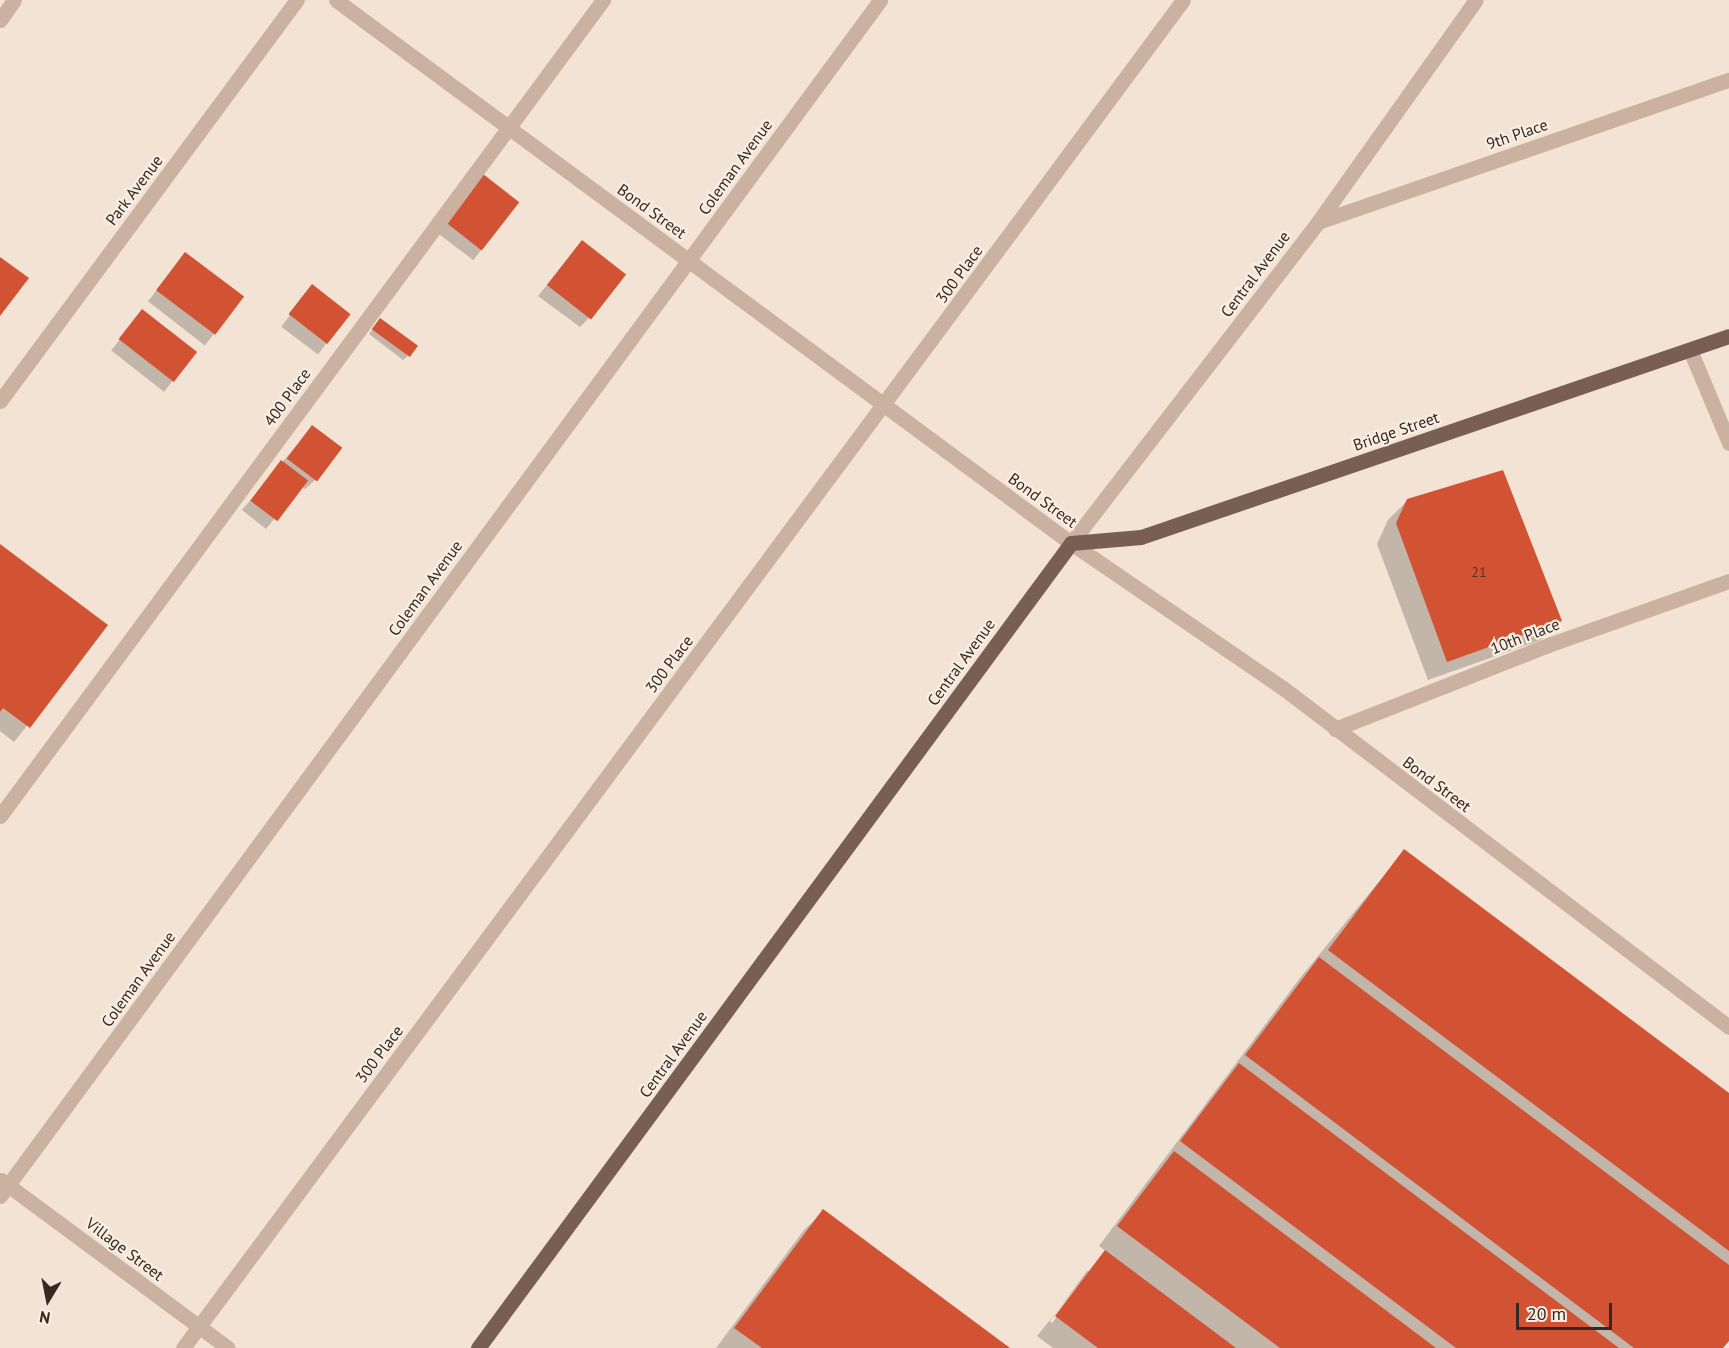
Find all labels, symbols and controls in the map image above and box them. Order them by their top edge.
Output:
street label: Coleman Avenue [694,115,776,219]
street label: 9th Place [1484,115,1550,153]
street label: Park Avenue [101,151,167,229]
street label: Bond Street [614,180,690,242]
street label: Central Avenue [1216,227,1294,321]
street label: 300 Place [932,241,986,307]
street label: 400 Place [260,364,314,430]
street label: Bridge Street [1351,407,1441,455]
street label: Bond Street [1005,469,1081,531]
street label: Coleman Avenue [384,536,466,640]
house number: 21 [1471,564,1487,580]
street label: 10th Place [1488,614,1562,658]
street label: Central Avenue [923,615,999,709]
street label: 300 Place [641,631,697,697]
street label: Bond Street [1399,752,1475,816]
street label: Coleman Avenue [97,927,179,1031]
street label: Central Avenue [635,1007,711,1101]
street label: 300 Place [351,1021,407,1087]
street label: Village Street [82,1213,168,1285]
north arrow [18,1270,78,1330]
scale bar [1519,1291,1615,1329]
text: 20 m [1527,1302,1566,1325]
text: N [38,1307,52,1328]

